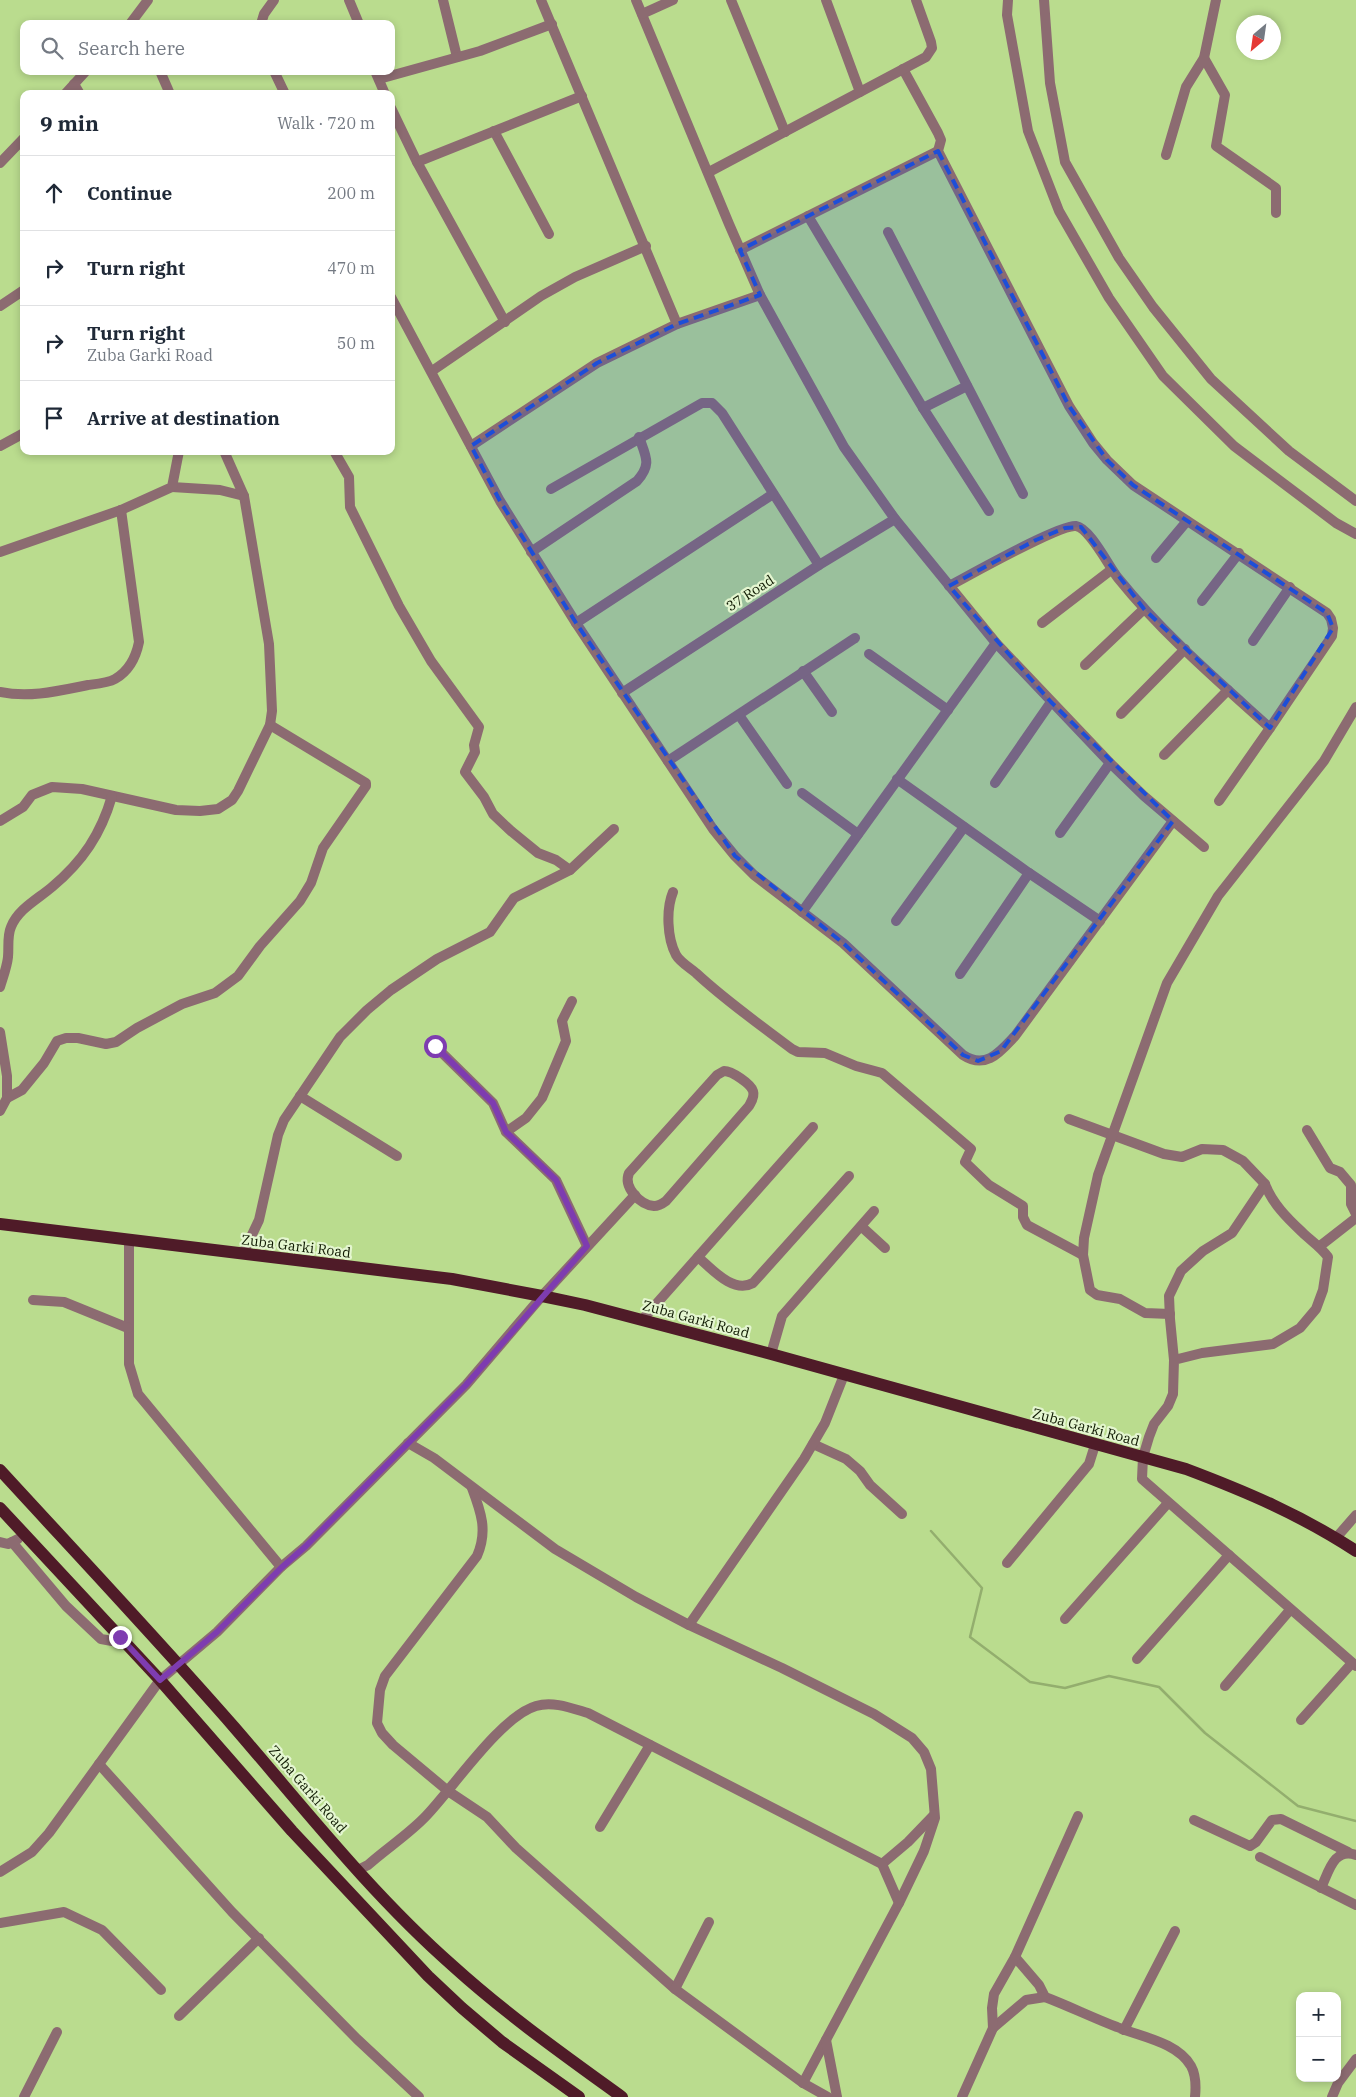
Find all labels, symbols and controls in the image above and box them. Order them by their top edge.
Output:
north arrow [1236,15,1281,60]
search box [20,20,395,75]
icon: search [38,34,66,62]
text: Search here [78,36,185,60]
text: 9 min [40,109,99,137]
text: Walk · 720 m [277,113,375,133]
icon: ahead [40,179,68,207]
text: Continue [87,181,172,205]
text: 200 m [327,183,375,203]
icon: right [40,254,68,282]
text: Turn right [87,256,185,280]
text: 470 m [327,258,375,278]
text: Turn right [87,321,185,345]
icon: right [40,329,68,357]
text: 50 m [337,333,375,353]
text: Zuba Garki Road [87,345,213,365]
icon: arrive [40,404,68,432]
text: Arrive at destination [87,406,280,430]
street label: 37 Road [723,571,778,615]
route start [424,1035,447,1058]
street label: Zuba Garki Road [240,1230,352,1262]
street label: Zuba Garki Road [640,1296,752,1342]
street label: Zuba Garki Road [1030,1404,1142,1450]
route end [109,1626,132,1649]
street label: Zuba Garki Road [265,1741,351,1837]
map controls [1296,1992,1341,2082]
button: + [1296,1992,1341,2037]
button: − [1296,2037,1341,2082]

